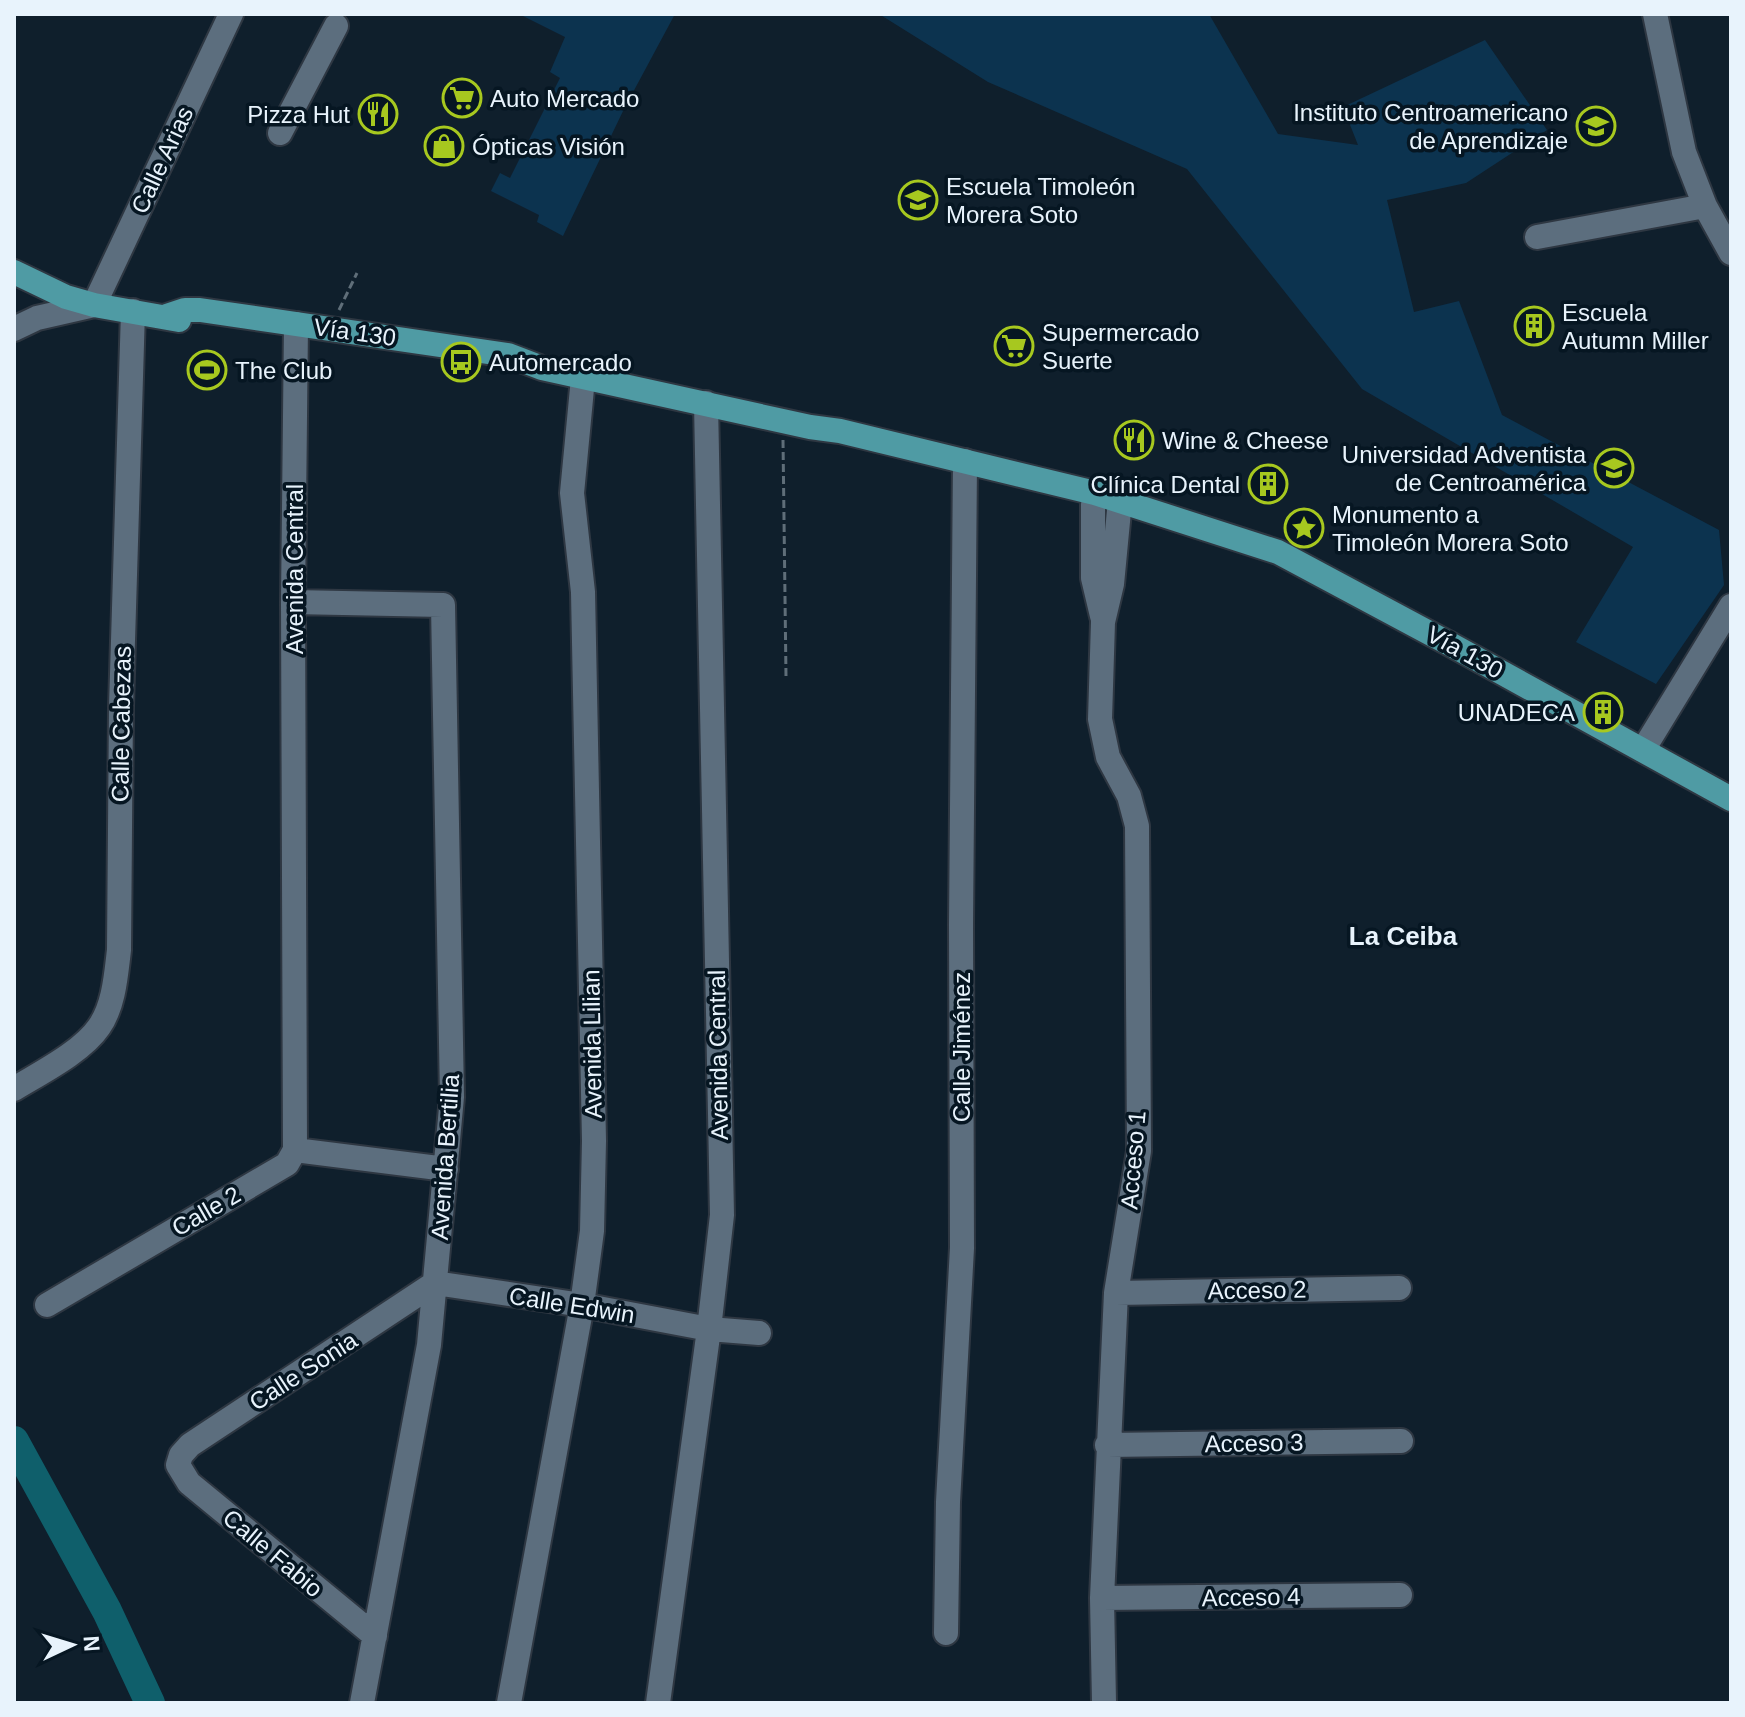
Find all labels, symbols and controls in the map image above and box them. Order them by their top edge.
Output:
supermarket icon: Auto Mercado [441,77,483,119]
place label: Auto Mercado [490,85,639,112]
restaurant icon: Pizza Hut [357,93,399,135]
place label: Instituto Centroamericano de Aprendizaje [1293,99,1568,154]
place label: Pizza Hut [247,101,350,128]
street label: Calle Arias [126,102,198,218]
school or university icon: Instituto Centroamericano de Aprendizaje [1575,105,1617,147]
shop icon: Ópticas Visión [423,125,465,167]
place label: Ópticas Visión [472,133,625,160]
place label: Escuela Timoleón Morera Soto [946,173,1135,228]
school or university icon: Escuela Timoleón Morera Soto [897,179,939,221]
place label: Escuela Autumn Miller [1562,299,1709,354]
building icon: Escuela Autumn Miller [1513,305,1555,347]
street label: Vía 130 [312,313,398,351]
place label: Supermercado Suerte [1042,319,1199,374]
supermarket icon: Supermercado Suerte [993,325,1035,367]
bus stop icon: Automercado [440,341,482,383]
sports icon: The Club [186,349,228,391]
place label: Automercado [489,349,632,376]
place label: The Club [235,357,332,384]
restaurant icon: Wine & Cheese [1113,419,1155,461]
place label: Wine & Cheese [1162,427,1329,454]
place label: Universidad Adventista de Centroamérica [1342,441,1587,496]
school or university icon: Universidad Adventista de Centroamérica [1593,447,1635,489]
building icon: Clínica Dental [1247,463,1289,505]
place label: Clínica Dental [1091,471,1240,498]
street label: Avenida Central [281,484,308,654]
place label: Monumento a Timoleón Morera Soto [1332,501,1569,556]
place icon: Monumento a Timoleón Morera Soto [1283,507,1325,549]
street label: Vía 130 [1422,620,1508,684]
street label: Calle Cabezas [106,646,136,802]
building icon: UNADECA [1582,691,1624,733]
place label: UNADECA [1458,699,1575,726]
district label: La Ceiba [1349,921,1458,951]
street label: Avenida Lilian [577,969,607,1119]
street label: Avenida Central [703,970,733,1140]
street label: Calle Jiménez [948,972,975,1122]
street label: Avenida Bertilia [426,1072,464,1241]
street label: Acceso 1 [1115,1110,1151,1210]
street label: Calle 2 [167,1181,245,1241]
street label: Acceso 2 [1207,1276,1307,1304]
street label: Calle Edwin [507,1282,637,1328]
street label: Calle Sonia [244,1326,362,1416]
street label: Acceso 3 [1204,1429,1304,1457]
street label: Calle Fabio [218,1504,328,1602]
street label: Acceso 4 [1201,1583,1301,1611]
north arrow [32,1605,112,1685]
text: N [78,1635,104,1652]

